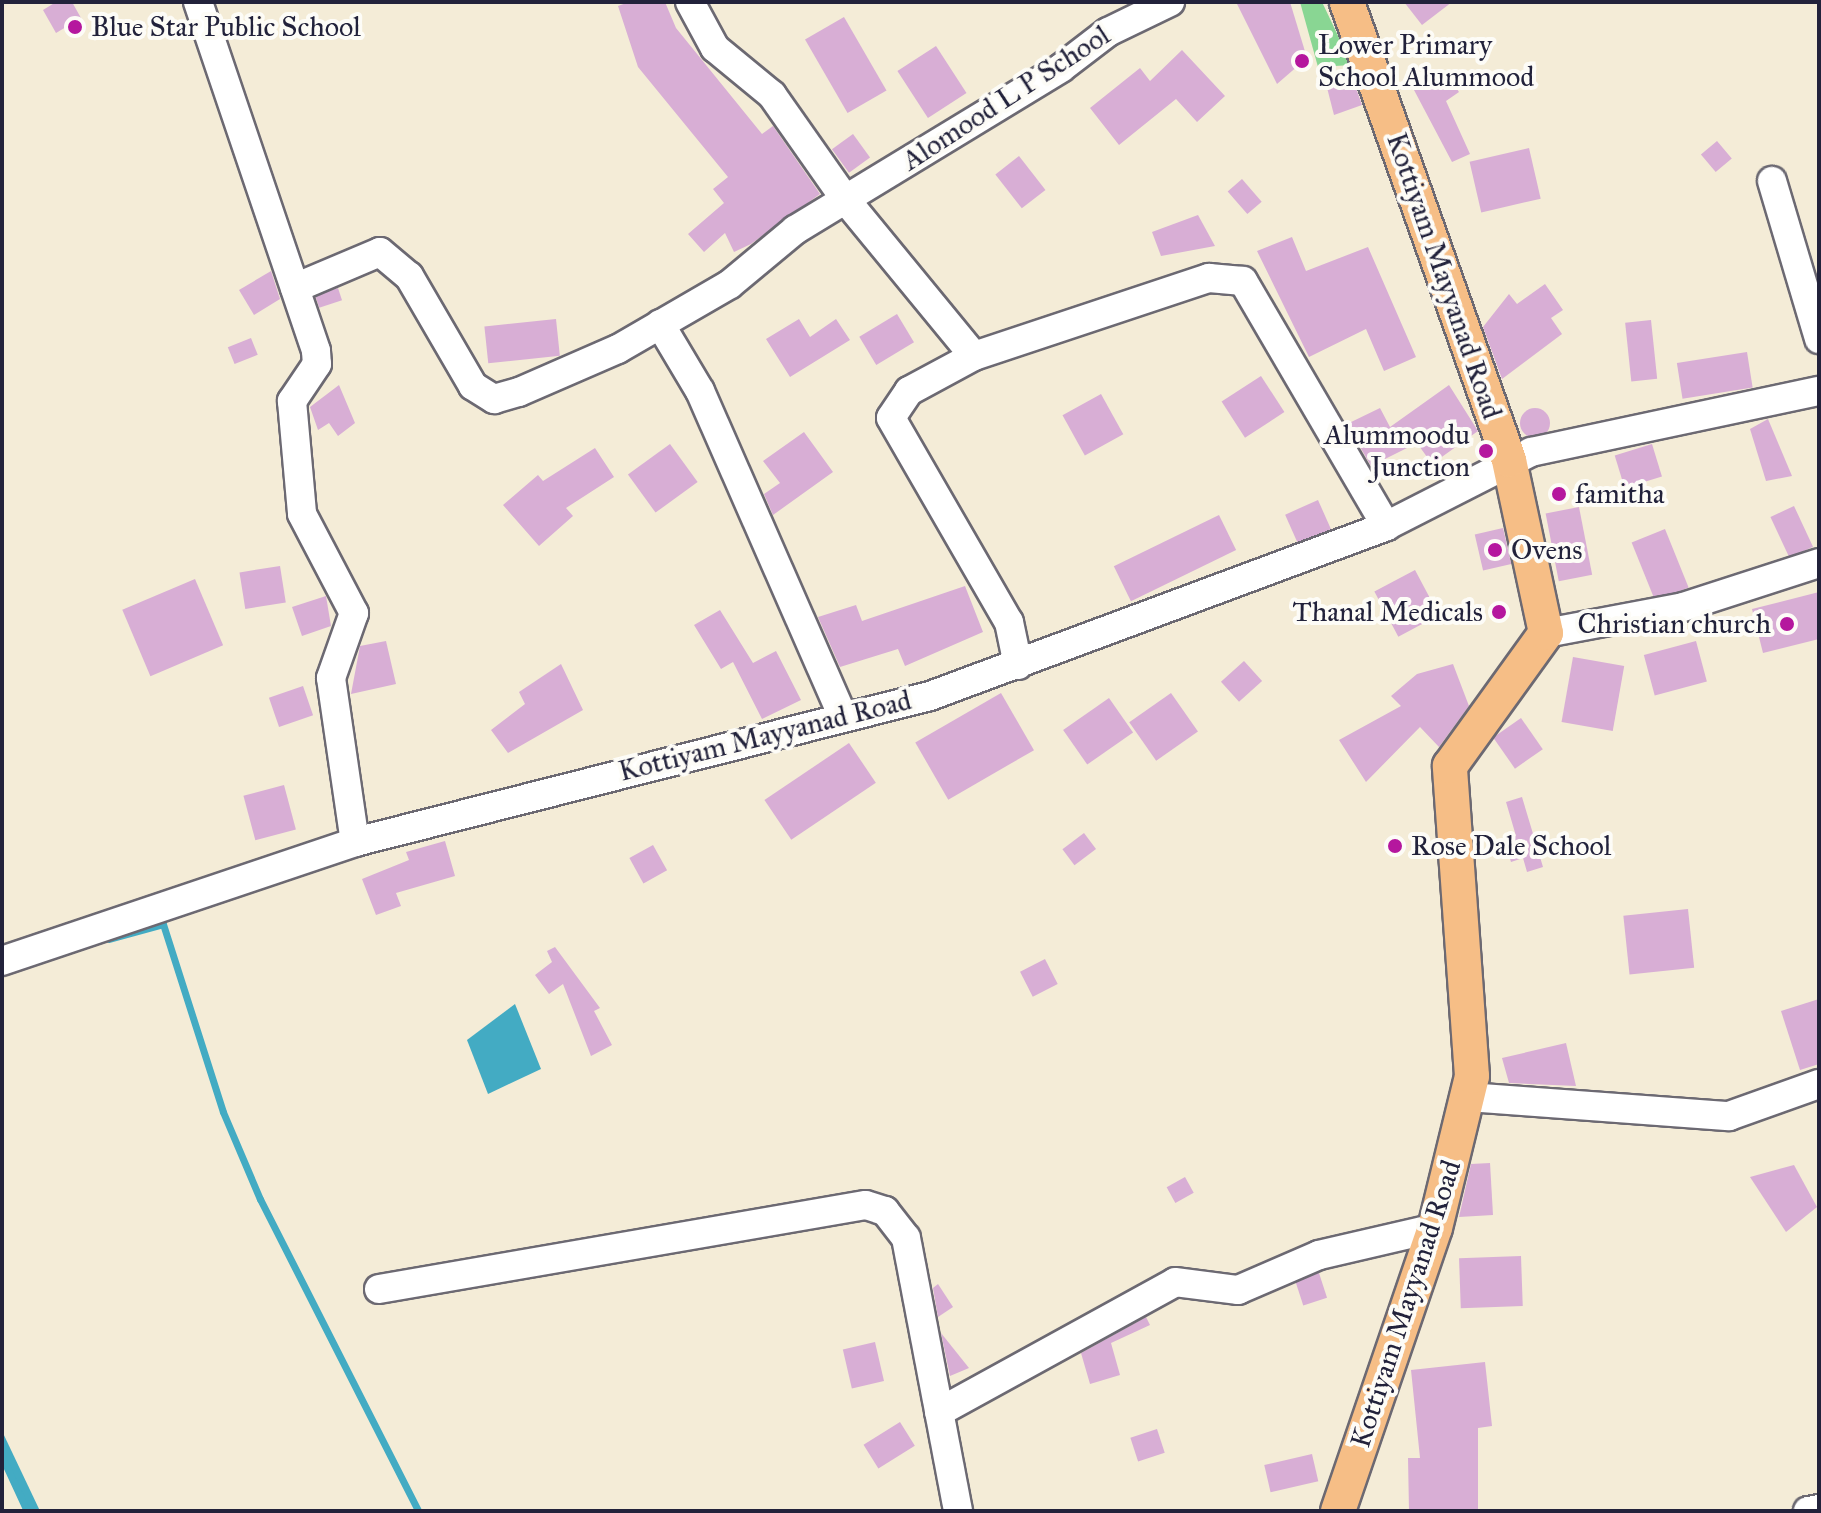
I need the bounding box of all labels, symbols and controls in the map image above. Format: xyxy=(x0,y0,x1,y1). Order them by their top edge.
place label: Blue Star Public School xyxy=(91,10,361,44)
marker: Blue Star Public School xyxy=(66,18,84,36)
street label: Alomood L P School xyxy=(896,18,1116,178)
place label: Lower Primary School Alummood xyxy=(1318,28,1534,94)
marker: Lower Primary School Alummood xyxy=(1293,52,1311,70)
street label: Kottiyam Mayyanad Road xyxy=(1379,129,1509,423)
place label: Alummoodu Junction xyxy=(1324,418,1470,484)
marker: Alummoodu Junction xyxy=(1477,442,1495,460)
place label: famitha xyxy=(1575,477,1665,511)
marker: famitha xyxy=(1550,485,1568,503)
place label: Ovens xyxy=(1511,533,1582,567)
marker: Ovens xyxy=(1486,541,1504,559)
place label: Thanal Medicals xyxy=(1293,595,1483,629)
marker: Thanal Medicals xyxy=(1490,603,1508,621)
place label: Christian church xyxy=(1577,607,1771,641)
marker: Christian church xyxy=(1778,615,1796,633)
street label: Kottiyam Mayyanad Road xyxy=(615,683,915,789)
place label: Rose Dale School xyxy=(1411,829,1611,863)
marker: Rose Dale School xyxy=(1386,837,1404,855)
street label: Kottiyam Mayyanad Road xyxy=(1344,1156,1468,1452)

